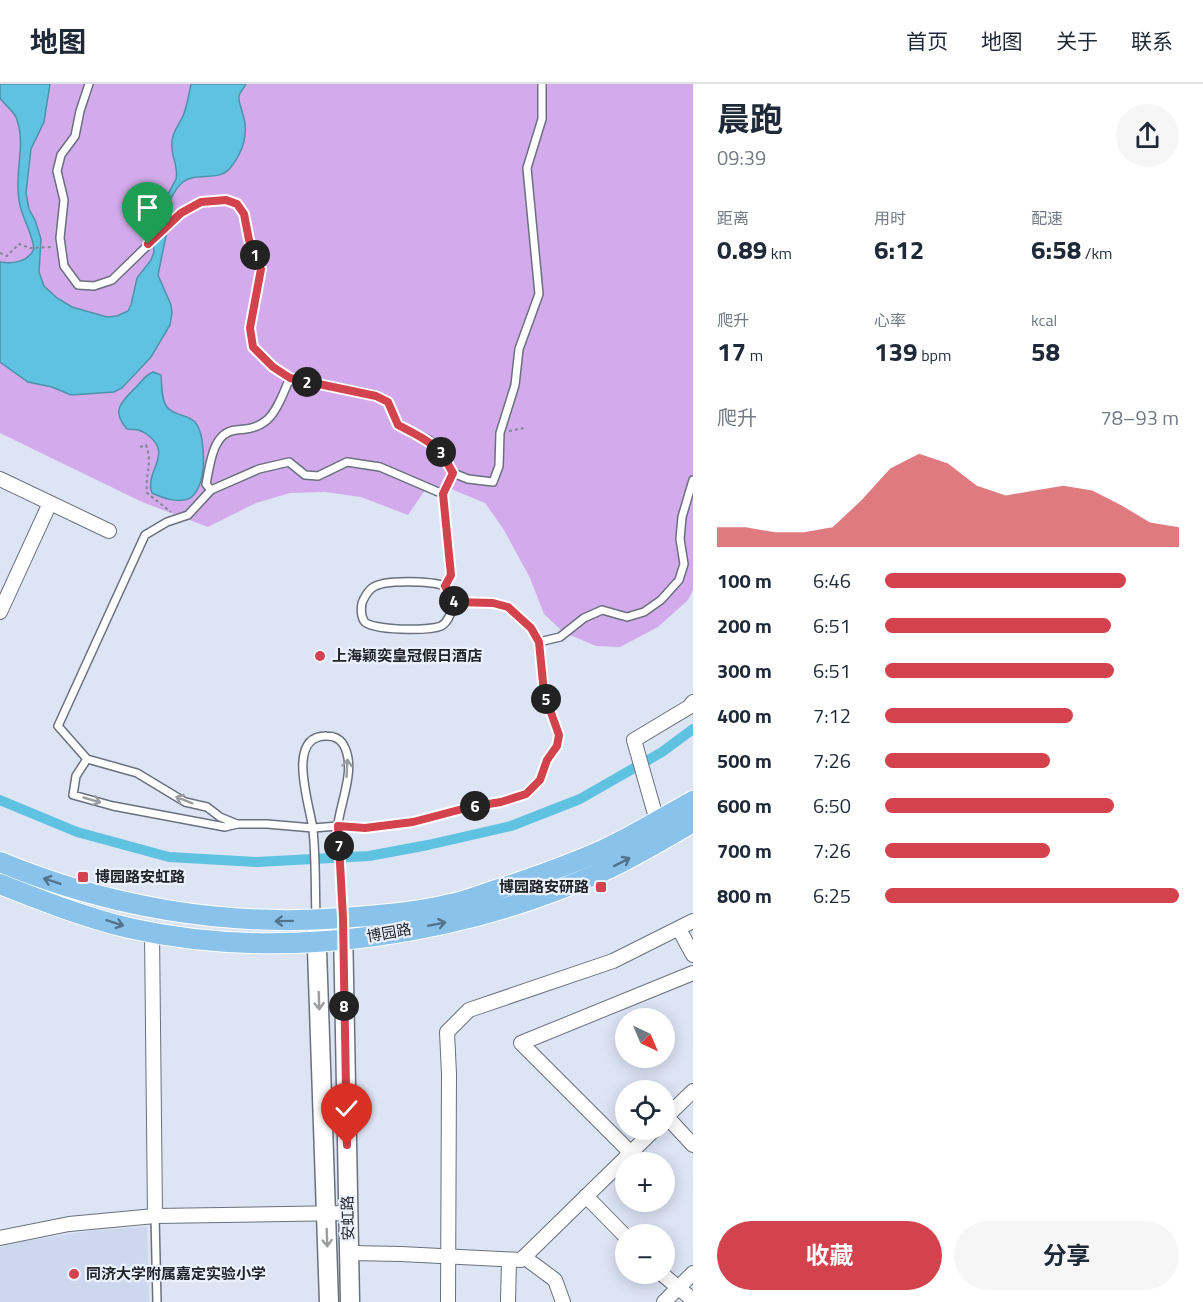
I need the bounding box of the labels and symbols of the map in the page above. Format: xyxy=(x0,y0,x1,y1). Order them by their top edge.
pin xyxy=(122,182,173,244)
pin: 1 xyxy=(240,240,270,270)
pin: 2 xyxy=(292,367,322,397)
pin: 3 xyxy=(426,437,456,467)
pin: 4 xyxy=(439,586,469,616)
place label: 上海颖奕皇冠假日酒店 xyxy=(332,644,482,667)
marker: 上海颖奕皇冠假日酒店 xyxy=(313,649,327,663)
pin: 5 xyxy=(531,684,561,714)
one-way arrow xyxy=(342,759,353,779)
pin: 6 xyxy=(460,791,490,821)
one-way arrow xyxy=(175,794,193,805)
one-way arrow xyxy=(82,795,101,806)
pin: 7 xyxy=(324,831,354,861)
one-way arrow xyxy=(612,856,630,867)
place label: 博园路安虹路 xyxy=(95,865,185,888)
marker: 博园路安虹路 xyxy=(76,870,90,884)
one-way arrow xyxy=(43,875,62,886)
place label: 博园路安研路 xyxy=(499,875,589,898)
marker: 博园路安研路 xyxy=(594,880,608,894)
one-way arrow xyxy=(275,915,295,927)
street label: 博园路 xyxy=(365,917,413,948)
one-way arrow xyxy=(427,918,447,929)
one-way arrow xyxy=(105,919,124,930)
one-way arrow xyxy=(313,991,325,1011)
pin: 8 xyxy=(329,991,359,1021)
north arrow xyxy=(615,1008,675,1068)
pin xyxy=(321,1083,372,1145)
street label: 安虹路 xyxy=(336,1195,359,1241)
one-way arrow xyxy=(321,1228,332,1248)
place label: 同济大学附属嘉定实验小学 xyxy=(86,1262,266,1285)
marker: 同济大学附属嘉定实验小学 xyxy=(67,1267,81,1281)

